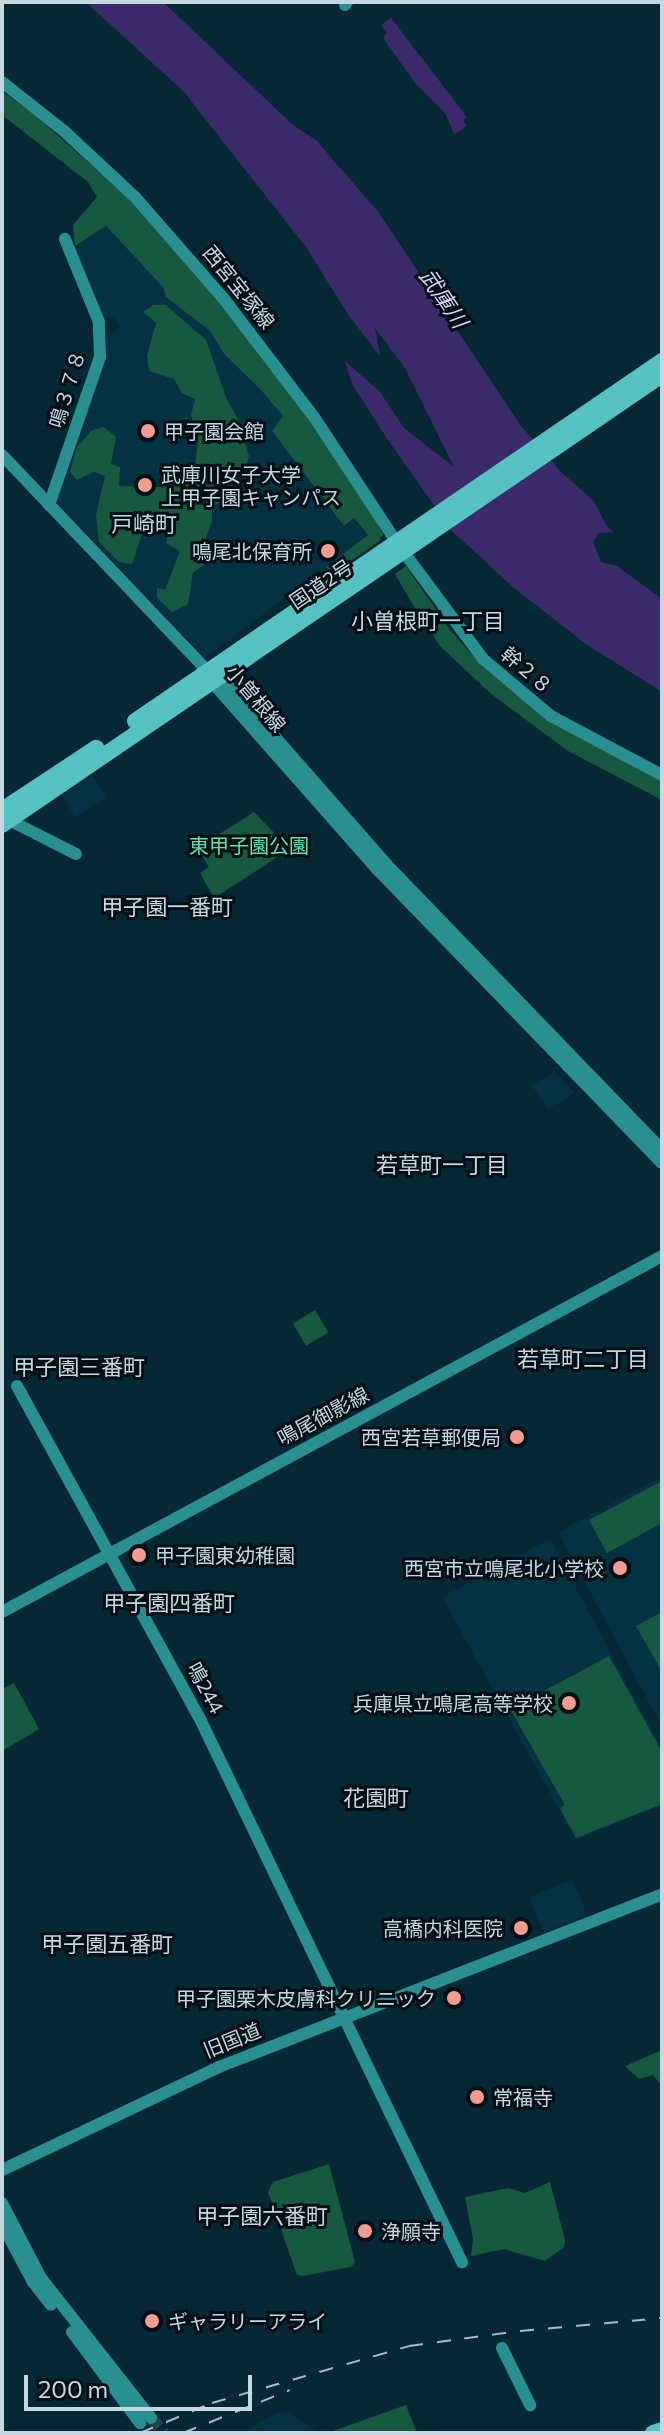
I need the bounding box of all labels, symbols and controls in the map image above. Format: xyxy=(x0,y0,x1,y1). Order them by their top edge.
street label: 西宮宝塚線 xyxy=(198,241,280,333)
water label: 武庫川 xyxy=(415,263,473,333)
street label: 鳴３７８ xyxy=(44,347,90,431)
place label: 甲子園会館 xyxy=(164,419,264,443)
marker: 甲子園会館 xyxy=(139,422,157,440)
place label: 武庫川女子大学 上甲子園キャンパス xyxy=(161,462,341,509)
marker: 武庫川女子大学 上甲子園キャンパス xyxy=(136,476,154,494)
district label: 戸崎町 xyxy=(111,511,177,537)
place label: 鳴尾北保育所 xyxy=(192,539,312,563)
marker: 鳴尾北保育所 xyxy=(319,542,337,560)
street label: 国道2号 xyxy=(285,554,357,614)
district label: 小曽根町一丁目 xyxy=(351,608,505,634)
street label: 幹２８ xyxy=(496,642,558,698)
street label: 小曽根線 xyxy=(221,660,291,736)
park label: 東甲子園公園 xyxy=(189,833,309,857)
district label: 甲子園一番町 xyxy=(101,894,233,920)
district label: 若草町一丁目 xyxy=(376,1152,508,1178)
district label: 若草町二丁目 xyxy=(517,1346,649,1372)
district label: 甲子園三番町 xyxy=(13,1354,145,1380)
street label: 鳴尾御影線 xyxy=(273,1382,373,1450)
place label: 西宮若草郵便局 xyxy=(361,1425,501,1449)
marker: 西宮若草郵便局 xyxy=(508,1428,526,1446)
place label: 甲子園東幼稚園 xyxy=(155,1543,295,1567)
marker: 甲子園東幼稚園 xyxy=(130,1546,148,1564)
place label: 西宮市立鳴尾北小学校 xyxy=(404,1556,604,1580)
marker: 西宮市立鳴尾北小学校 xyxy=(611,1559,629,1577)
district label: 甲子園四番町 xyxy=(103,1590,235,1616)
street label: 鳴244 xyxy=(183,1658,229,1718)
place label: 兵庫県立鳴尾高等学校 xyxy=(353,1691,553,1715)
marker: 兵庫県立鳴尾高等学校 xyxy=(560,1694,578,1712)
district label: 花園町 xyxy=(343,1785,409,1811)
place label: 高橋内科医院 xyxy=(383,1916,503,1940)
marker: 高橋内科医院 xyxy=(510,1917,532,1939)
district label: 甲子園五番町 xyxy=(41,1931,173,1957)
place label: 甲子園栗木皮膚科クリニック xyxy=(176,1986,436,2010)
marker: 甲子園栗木皮膚科クリニック xyxy=(443,1987,465,2009)
street label: 旧国道 xyxy=(200,2018,264,2062)
place label: 常福寺 xyxy=(493,2085,553,2109)
marker: 常福寺 xyxy=(468,2088,486,2106)
district label: 甲子園六番町 xyxy=(196,2203,328,2229)
place label: 浄願寺 xyxy=(381,2219,441,2243)
marker: 浄願寺 xyxy=(356,2222,374,2240)
place label: ギャラリーアライ xyxy=(168,2309,328,2333)
marker: ギャラリーアライ xyxy=(143,2312,161,2330)
scale bar xyxy=(28,2359,256,2409)
text: 200 m xyxy=(38,2374,108,2403)

